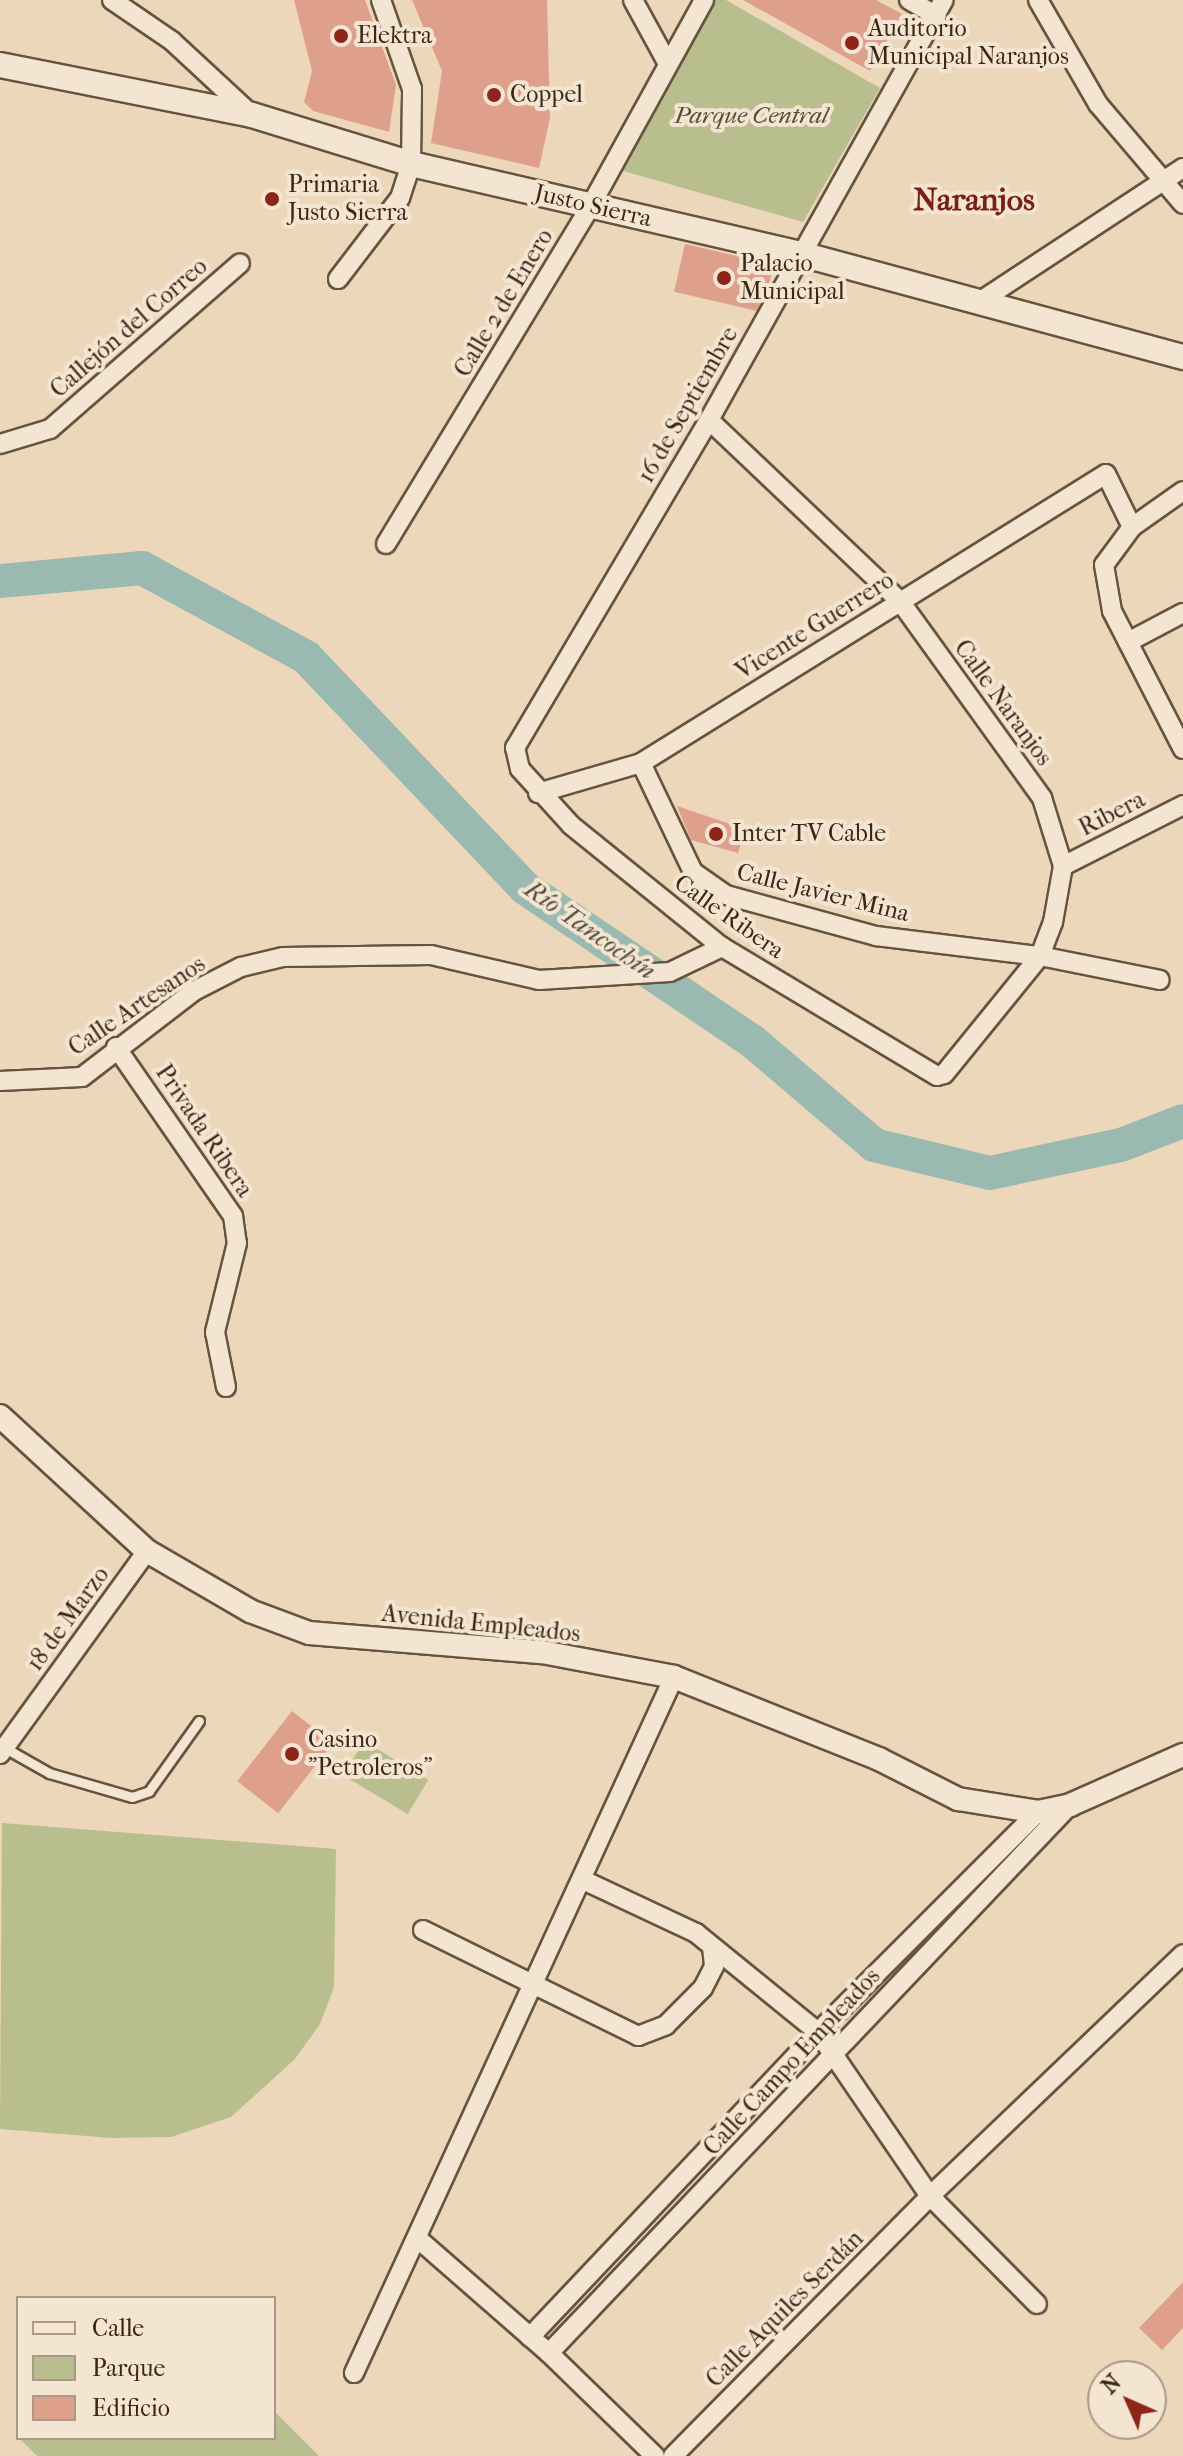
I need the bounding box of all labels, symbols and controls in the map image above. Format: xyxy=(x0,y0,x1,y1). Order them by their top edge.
place label: Auditorio Municipal Naranjos xyxy=(868,15,1069,71)
place label: Elektra xyxy=(357,22,432,50)
marker: Elektra xyxy=(332,27,350,45)
marker: Auditorio Municipal Naranjos xyxy=(843,34,861,52)
place label: Coppel xyxy=(510,81,583,109)
marker: Coppel xyxy=(485,86,503,104)
park label: Parque Central xyxy=(674,102,828,130)
place label: Primaria Justo Sierra xyxy=(288,171,408,227)
street label: Justo Sierra xyxy=(532,179,654,233)
district label: Naranjos xyxy=(913,181,1035,219)
marker: Primaria Justo Sierra xyxy=(263,190,281,208)
street label: Calle 2 de Enero xyxy=(449,224,559,382)
place label: Palacio Municipal xyxy=(740,250,845,306)
street label: Callejón del Correo xyxy=(45,252,213,404)
marker: Palacio Municipal xyxy=(715,269,733,287)
street label: 16 de Septiembre xyxy=(632,322,744,488)
street label: Vicente Guerrero xyxy=(731,566,899,686)
street label: Calle Naranjos xyxy=(948,635,1058,771)
street label: Ribera xyxy=(1074,785,1150,843)
place label: Inter TV Cable xyxy=(732,820,886,848)
marker: Inter TV Cable xyxy=(707,825,725,843)
street label: Calle Javier Mina xyxy=(734,858,912,928)
street label: Calle Ribera xyxy=(669,869,789,965)
water label: Río Tancochín xyxy=(518,873,662,987)
street label: Calle Artesanos xyxy=(63,950,211,1062)
street label: Privada Ribera xyxy=(149,1059,259,1203)
street label: 18 de Marzo xyxy=(21,1561,115,1677)
street label: Avenida Empleados xyxy=(380,1599,582,1649)
place label: Casino "Petroleros" xyxy=(308,1726,432,1782)
marker: Casino "Petroleros" xyxy=(283,1745,301,1763)
street label: Calle Campo Empleados xyxy=(698,1962,886,2162)
street label: Calle Aquiles Serdán xyxy=(700,2224,870,2394)
legend xyxy=(16,2296,276,2440)
text: Calle xyxy=(92,2314,144,2342)
text: Parque xyxy=(92,2354,165,2382)
north arrow xyxy=(1087,2360,1167,2440)
text: N xyxy=(1096,2369,1127,2400)
text: Edificio xyxy=(92,2394,170,2422)

